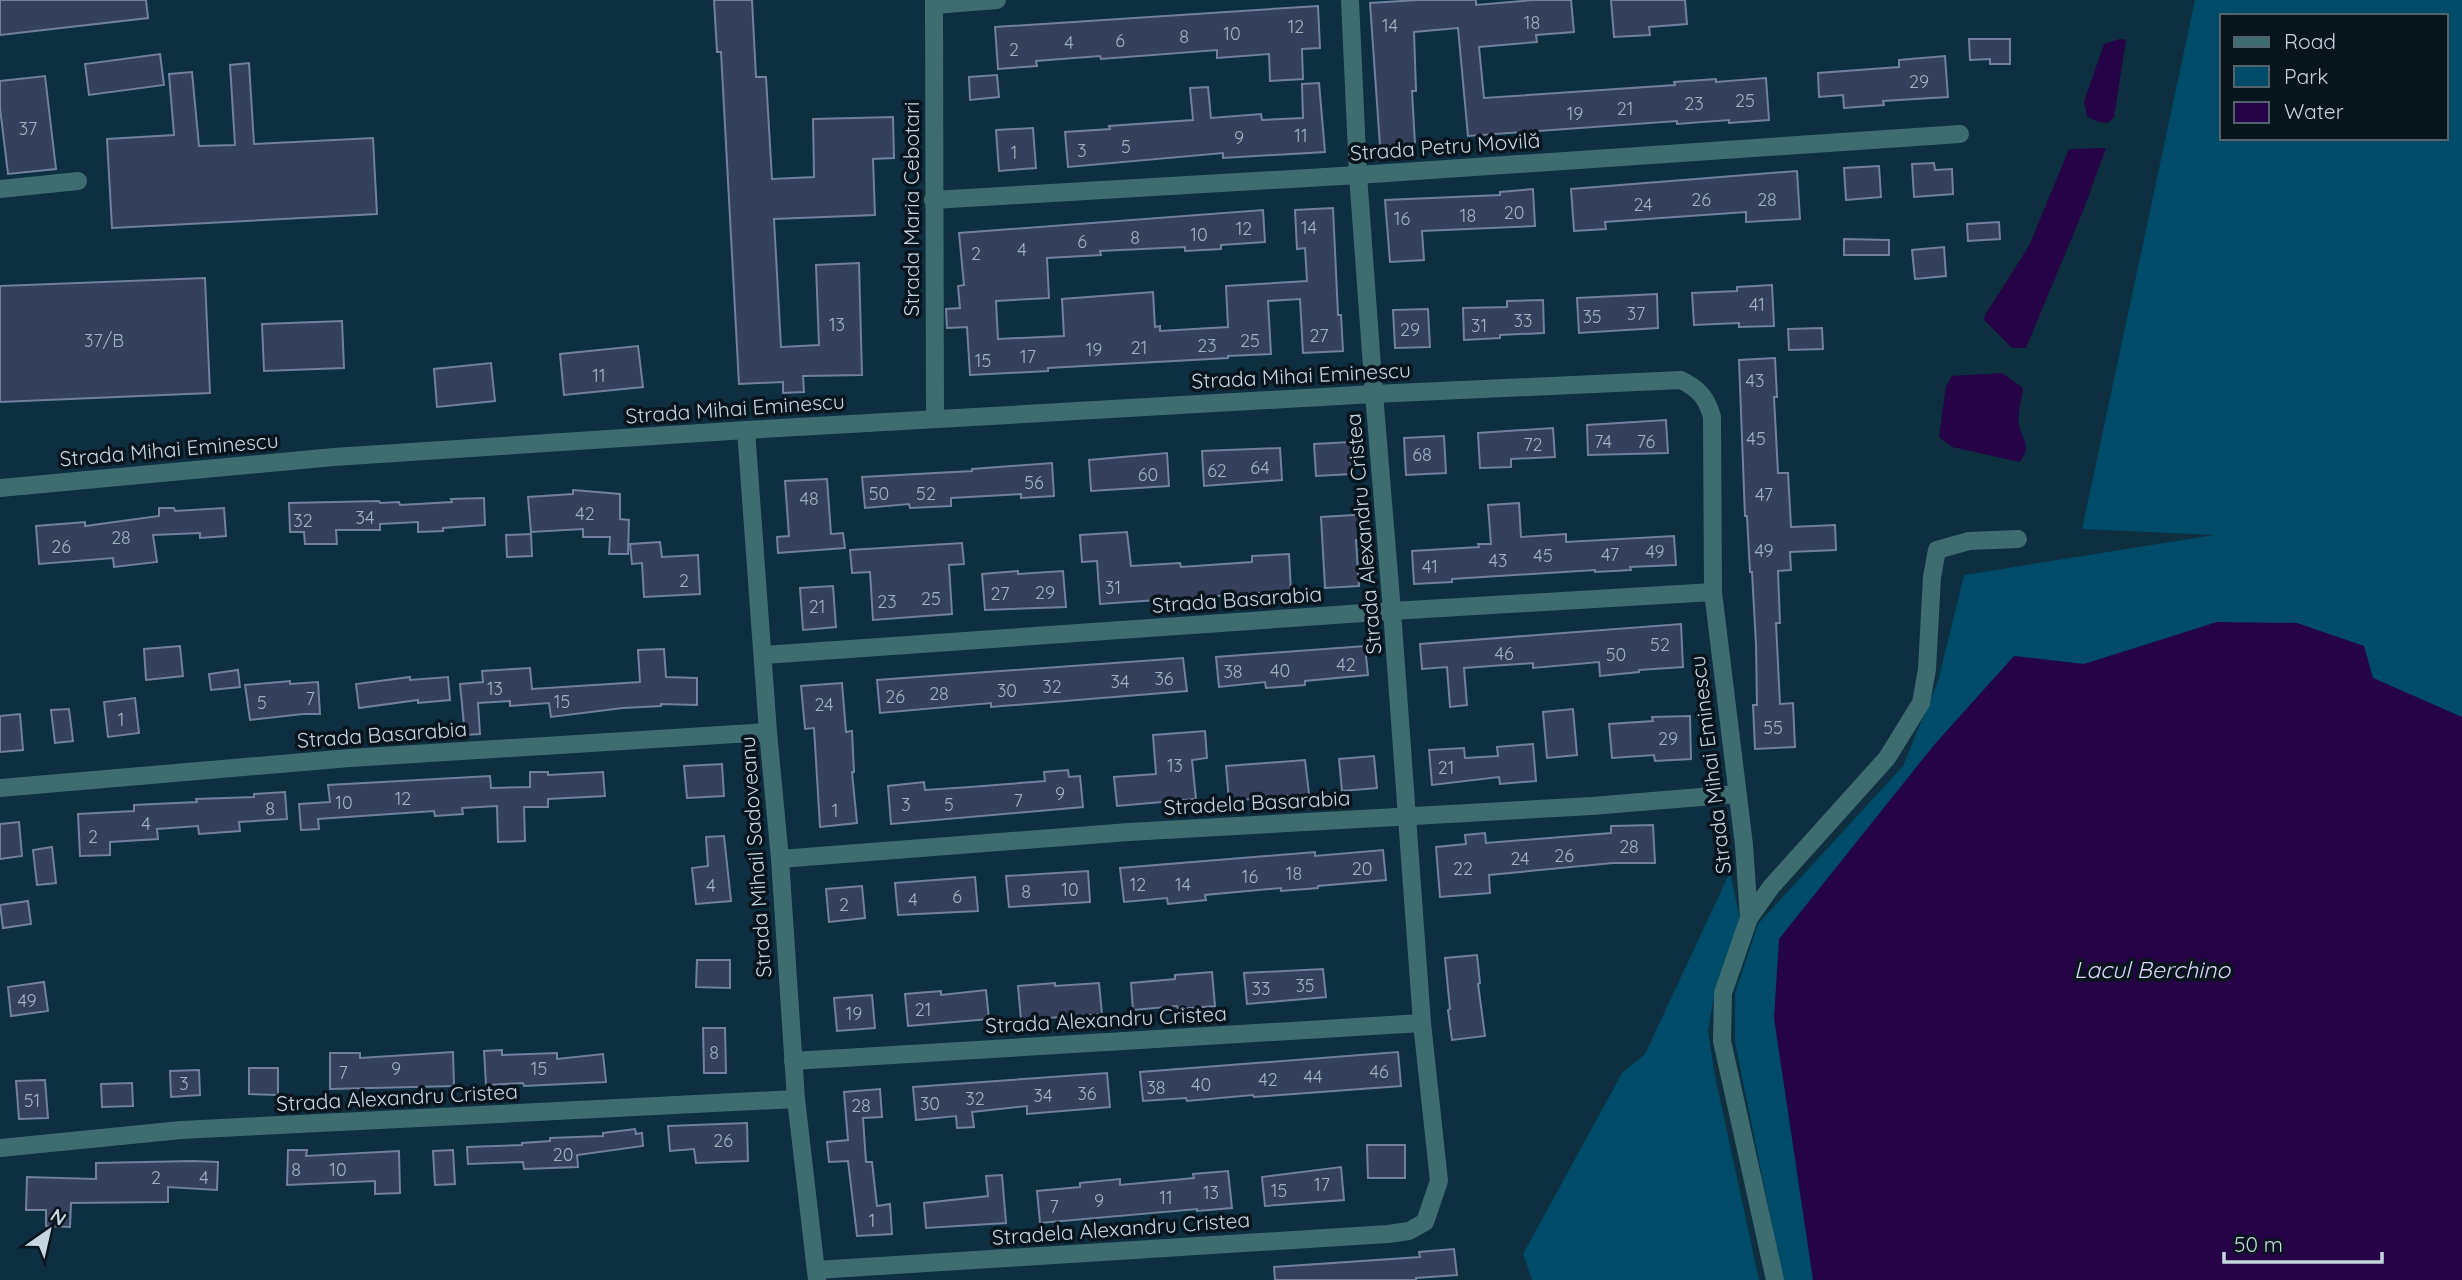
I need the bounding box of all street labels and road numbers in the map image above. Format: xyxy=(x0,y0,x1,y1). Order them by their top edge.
street label: Strada Maria Cebotari xyxy=(898,101,924,317)
street label: Strada Petru Movilă xyxy=(1349,126,1541,166)
street label: Strada Mihai Eminescu xyxy=(1191,356,1411,394)
street label: Strada Mihai Eminescu xyxy=(625,387,845,429)
street label: Strada Alexandru Cristea xyxy=(1340,412,1386,656)
street label: Strada Mihai Eminescu xyxy=(58,426,280,472)
street label: Strada Basarabia xyxy=(1151,580,1323,618)
street label: Strada Mihai Eminescu xyxy=(1684,654,1736,876)
street label: Strada Basarabia xyxy=(296,715,468,753)
street label: Strada Mihail Sadoveanu xyxy=(734,735,776,979)
street label: Stradela Basarabia xyxy=(1163,784,1351,820)
street label: Strada Alexandru Cristea xyxy=(985,1000,1227,1038)
street label: Strada Alexandru Cristea xyxy=(276,1078,518,1116)
street label: Stradela Alexandru Cristea xyxy=(991,1206,1251,1250)

